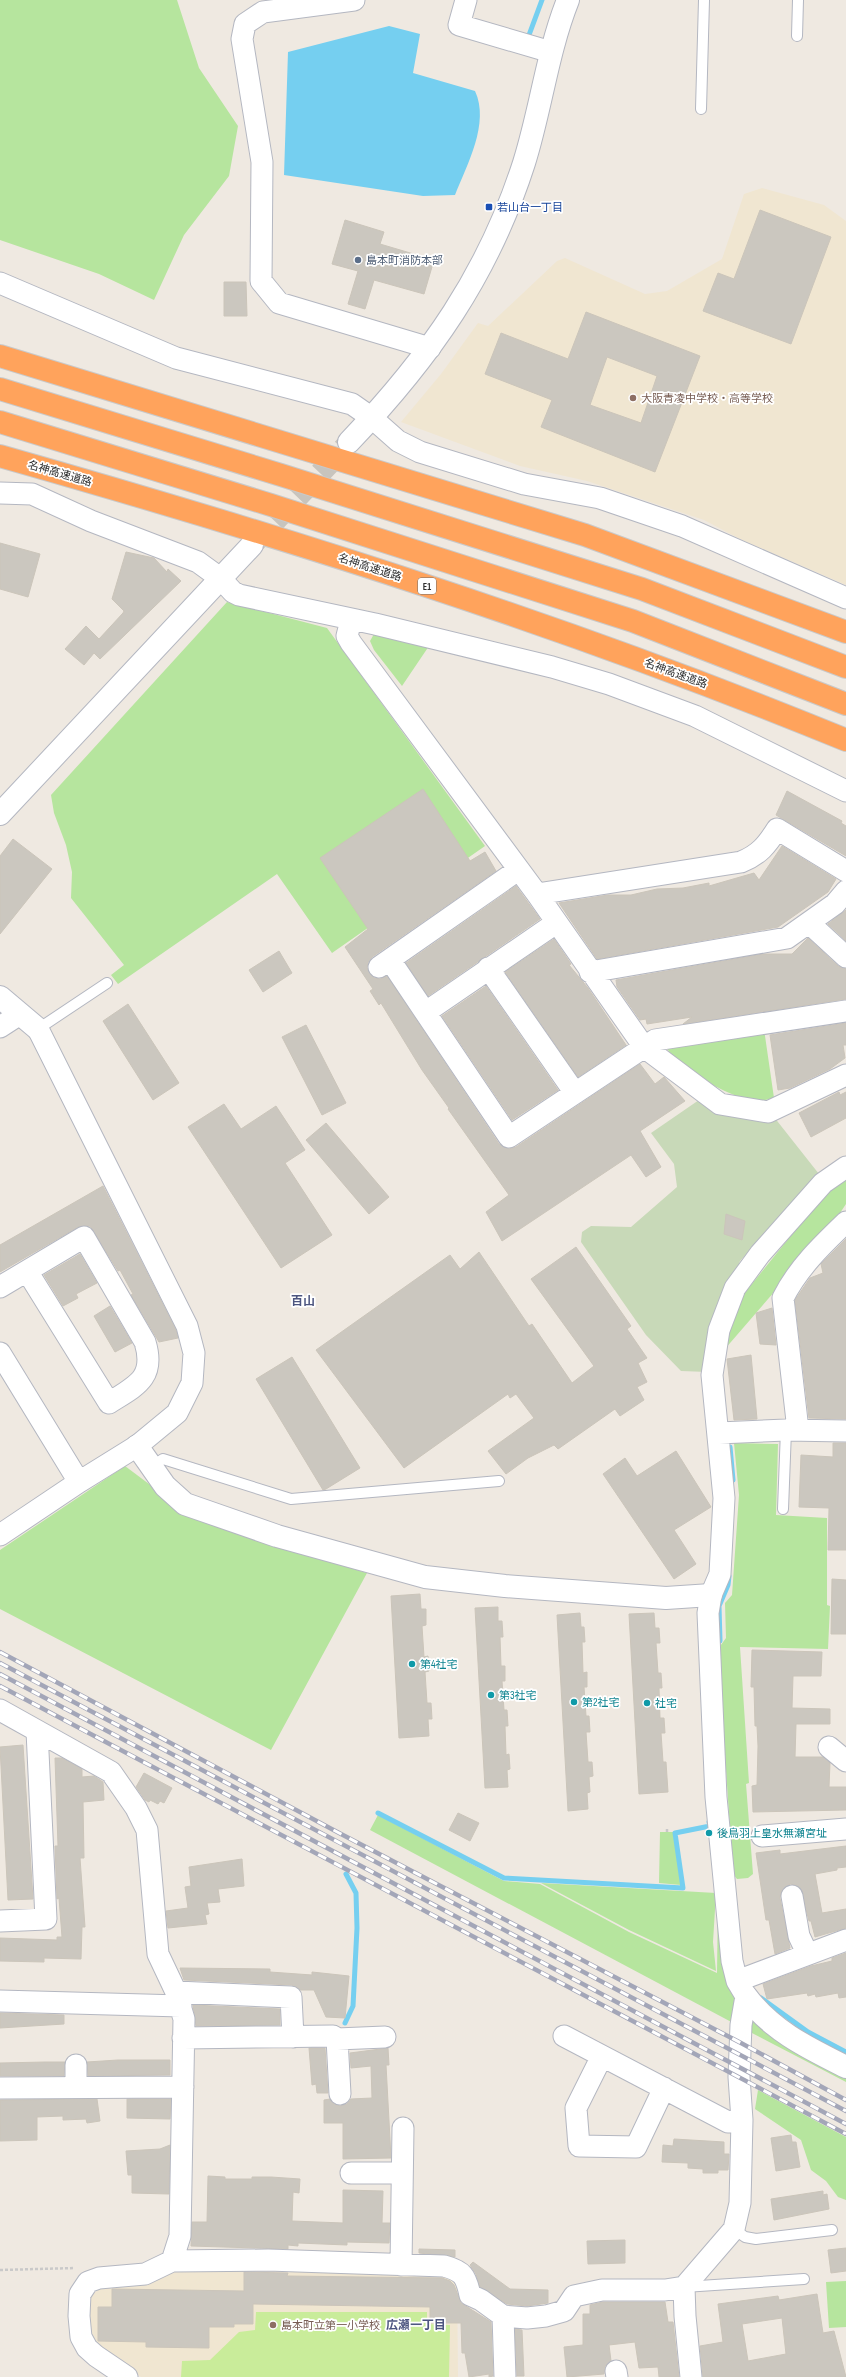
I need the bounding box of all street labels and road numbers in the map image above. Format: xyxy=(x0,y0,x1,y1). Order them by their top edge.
street label: 名神高速道路 xyxy=(26,458,93,489)
street label: 名神高速道路 xyxy=(336,551,403,584)
road number: E1 xyxy=(418,578,436,594)
street label: 名神高速道路 xyxy=(643,656,709,691)

